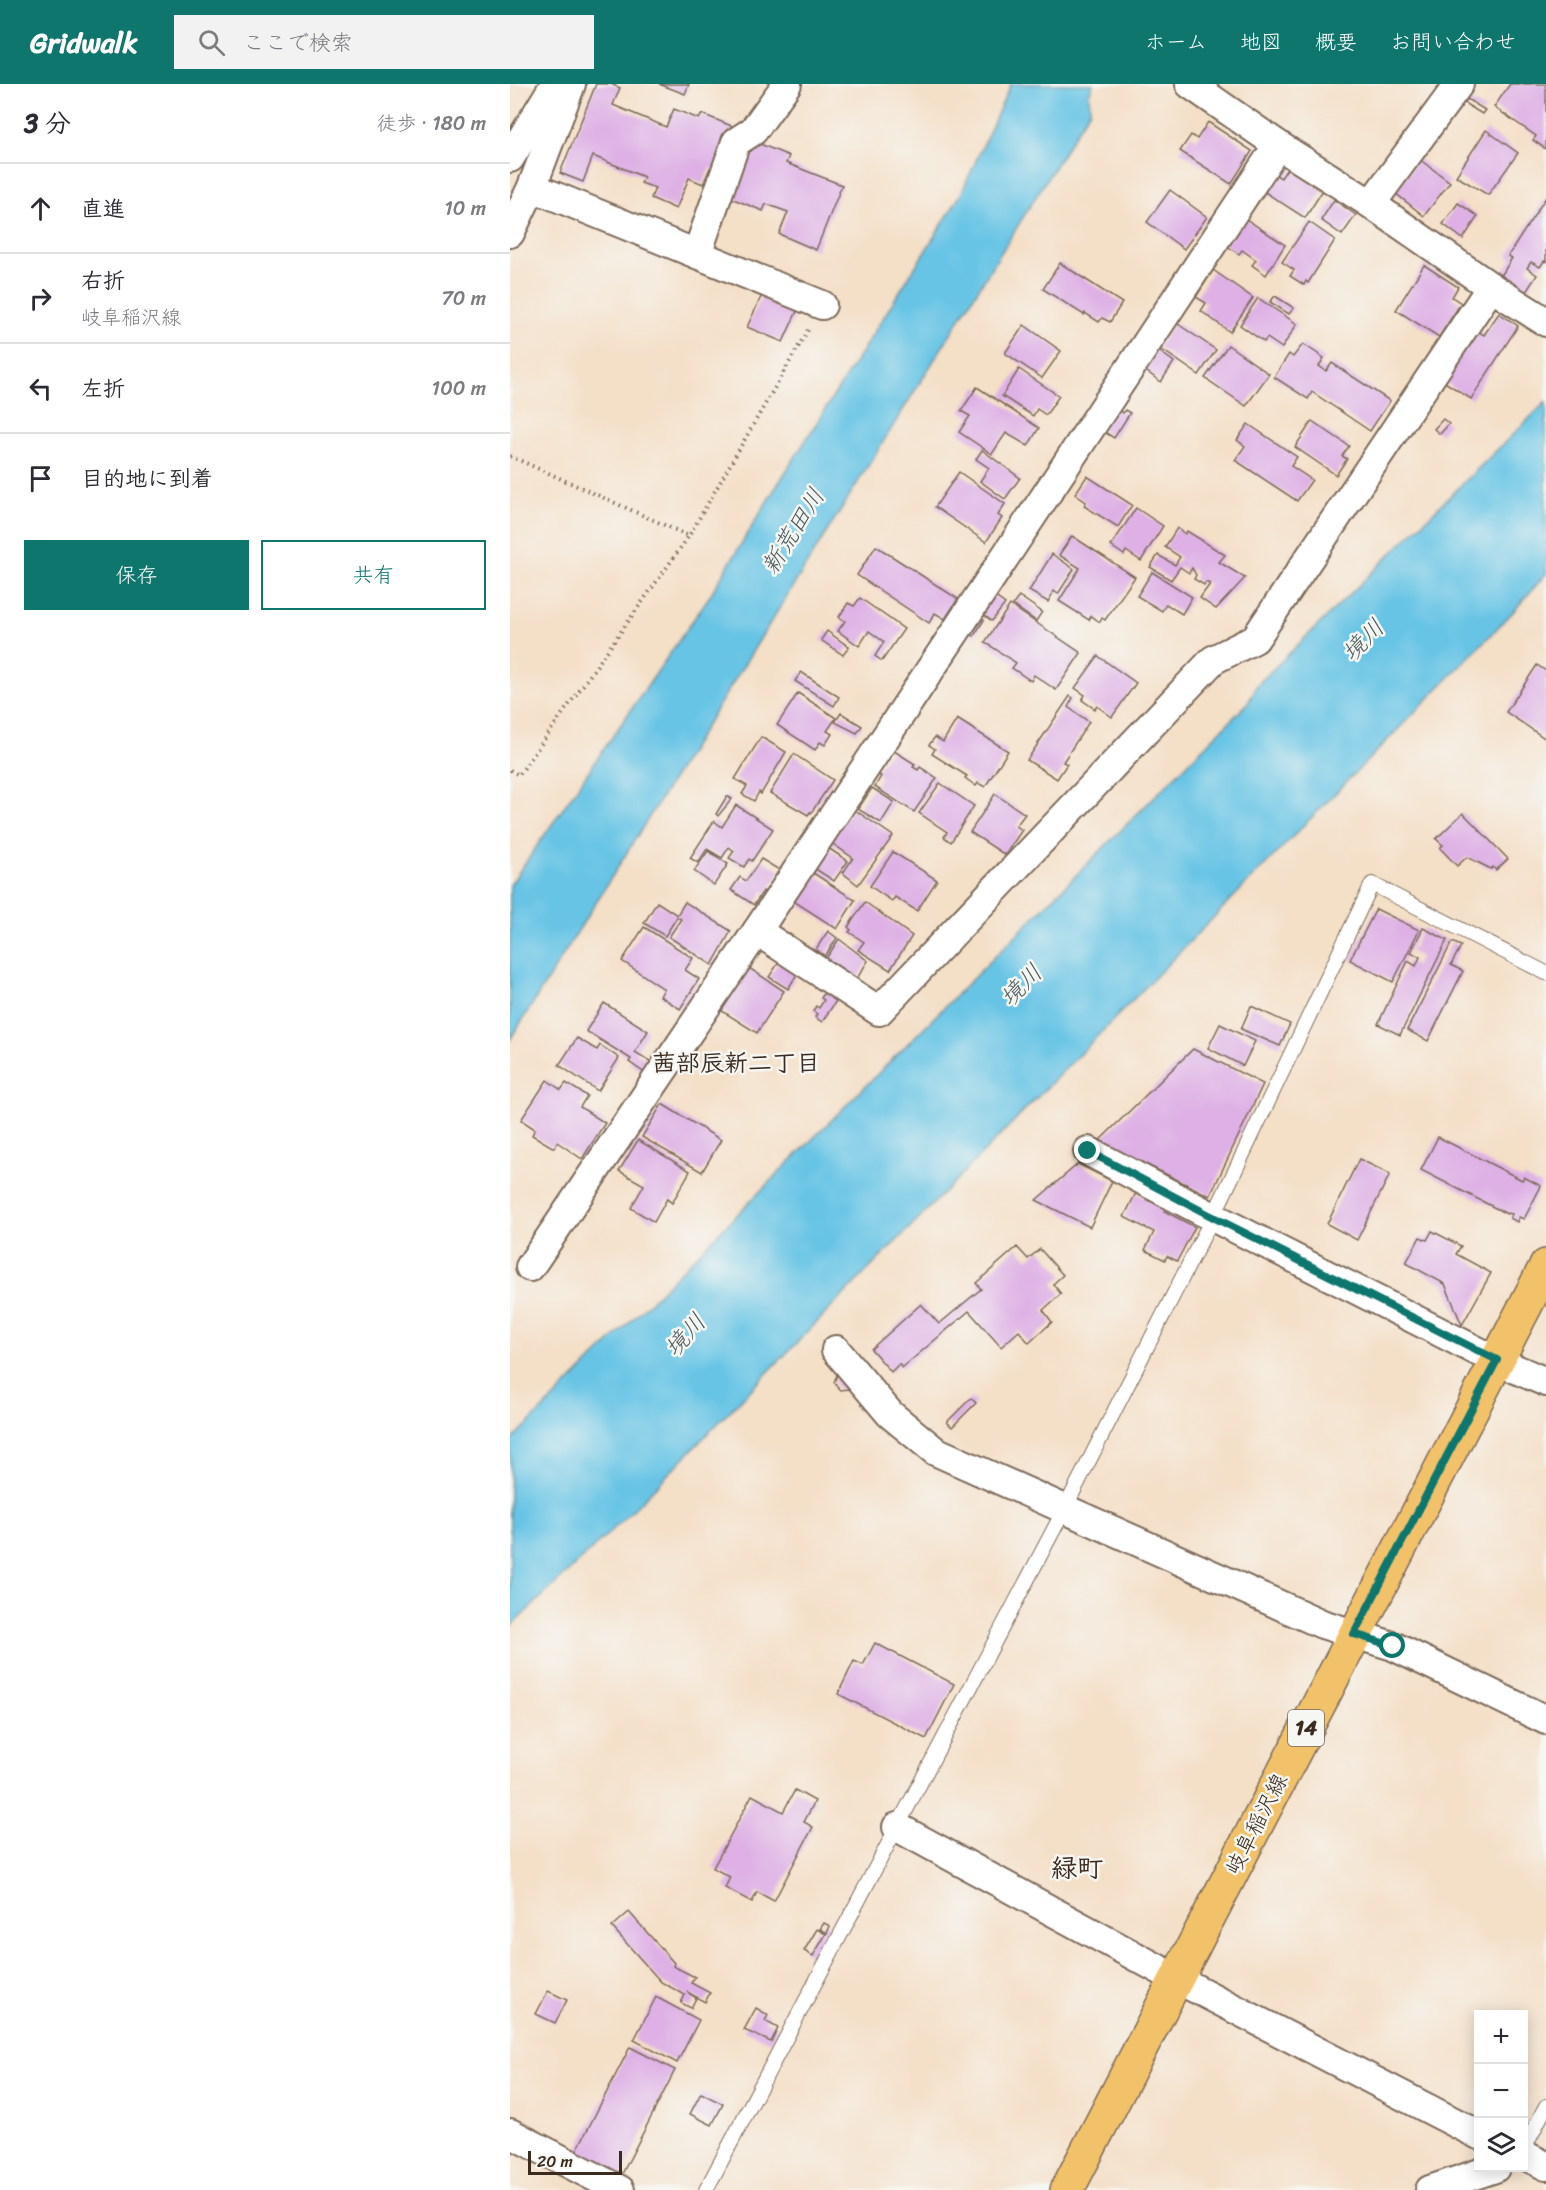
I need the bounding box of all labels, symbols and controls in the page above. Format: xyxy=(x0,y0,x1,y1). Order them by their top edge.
search box xyxy=(174,15,594,69)
text: Gridwalk xyxy=(30,18,138,67)
text: ここで検索 xyxy=(243,23,353,62)
text: ホーム xyxy=(1145,23,1207,61)
text: 地図 xyxy=(1240,23,1282,61)
text: 概要 xyxy=(1315,23,1357,61)
text: お問い合わせ xyxy=(1390,23,1516,61)
icon: search xyxy=(195,26,228,59)
text: 3 分 xyxy=(24,100,71,146)
text: 徒歩 · 180 m xyxy=(376,106,486,141)
text: 直進 xyxy=(81,189,125,228)
text: 10 m xyxy=(444,191,486,226)
icon: ahead xyxy=(24,192,57,225)
text: 右折 xyxy=(81,261,125,300)
text: 70 m xyxy=(441,281,486,316)
icon: right xyxy=(24,282,57,315)
text: 岐阜稲沢線 xyxy=(81,300,181,335)
text: 左折 xyxy=(81,369,125,408)
text: 100 m xyxy=(432,371,486,406)
icon: left xyxy=(24,372,57,405)
text: 目的地に到着 xyxy=(81,459,213,498)
icon: arrive xyxy=(24,462,57,495)
water label: 新荒田川 xyxy=(750,479,836,583)
button: 保存 xyxy=(24,540,249,610)
button: 共有 xyxy=(261,540,486,610)
water label: 境川 xyxy=(1331,608,1395,672)
water label: 境川 xyxy=(989,953,1053,1017)
district label: 茜部辰新二丁目 xyxy=(652,1042,820,1084)
route end xyxy=(1074,1137,1100,1163)
water label: 境川 xyxy=(653,1303,717,1367)
route start xyxy=(1379,1632,1405,1658)
road number: 14 xyxy=(1288,1710,1324,1746)
street label: 岐阜稲沢線 xyxy=(1214,1766,1298,1882)
district label: 緑町 xyxy=(1051,1845,1103,1891)
map controls xyxy=(1474,2010,1528,2172)
button: + xyxy=(1474,2010,1528,2064)
button: − xyxy=(1474,2064,1528,2118)
button: layers xyxy=(1474,2118,1528,2172)
text: 20 m xyxy=(537,2147,573,2176)
scale bar xyxy=(528,2148,622,2176)

